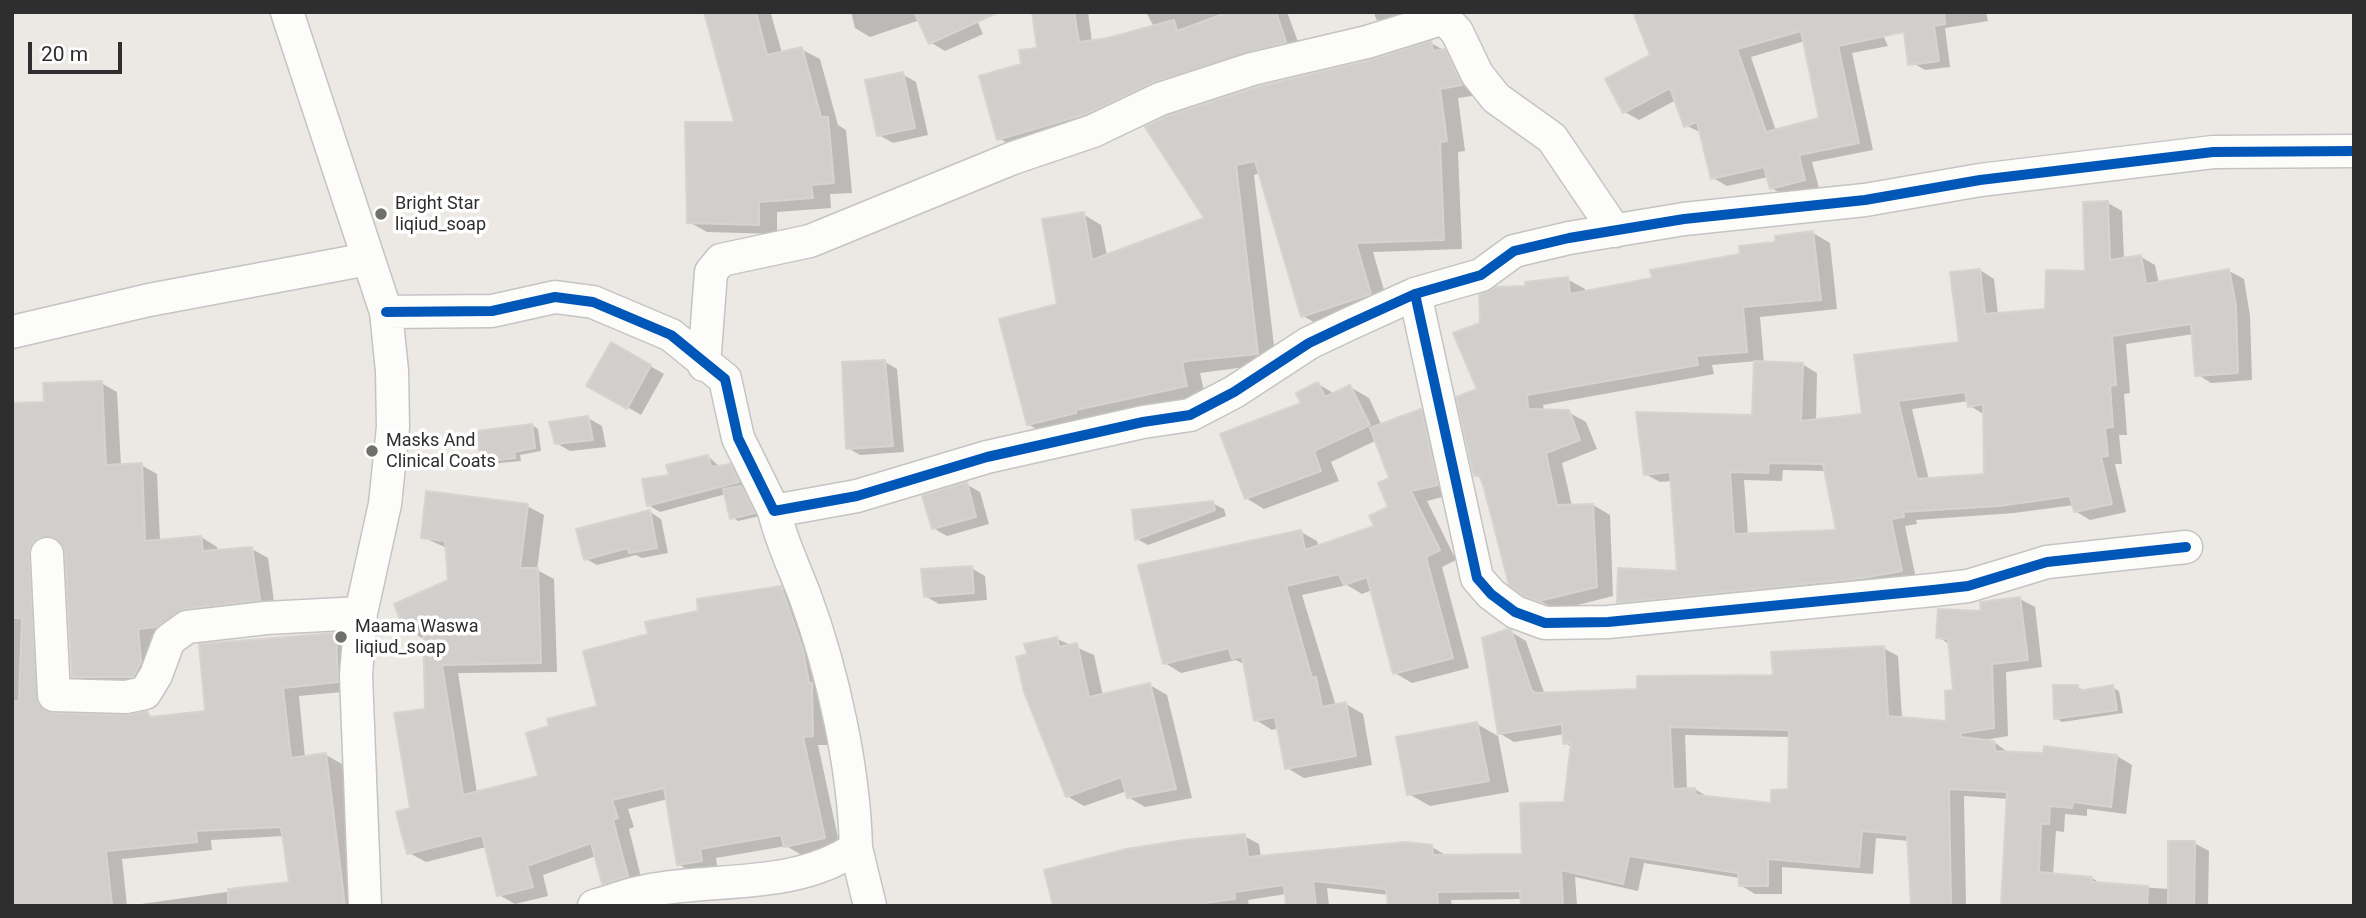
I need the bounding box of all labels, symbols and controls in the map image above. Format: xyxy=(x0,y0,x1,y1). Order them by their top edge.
scale bar xyxy=(32,28,126,72)
text: 20 m xyxy=(41,42,88,66)
place label: Bright Star liqiud_soap xyxy=(395,193,486,235)
marker: Bright Star liqiud_soap xyxy=(373,206,389,222)
place label: Masks And Clinical Coats xyxy=(386,430,496,472)
marker: Masks And Clinical Coats xyxy=(364,443,380,459)
place label: Maama Waswa liqiud_soap xyxy=(355,616,478,658)
marker: Maama Waswa liqiud_soap xyxy=(333,629,349,645)

